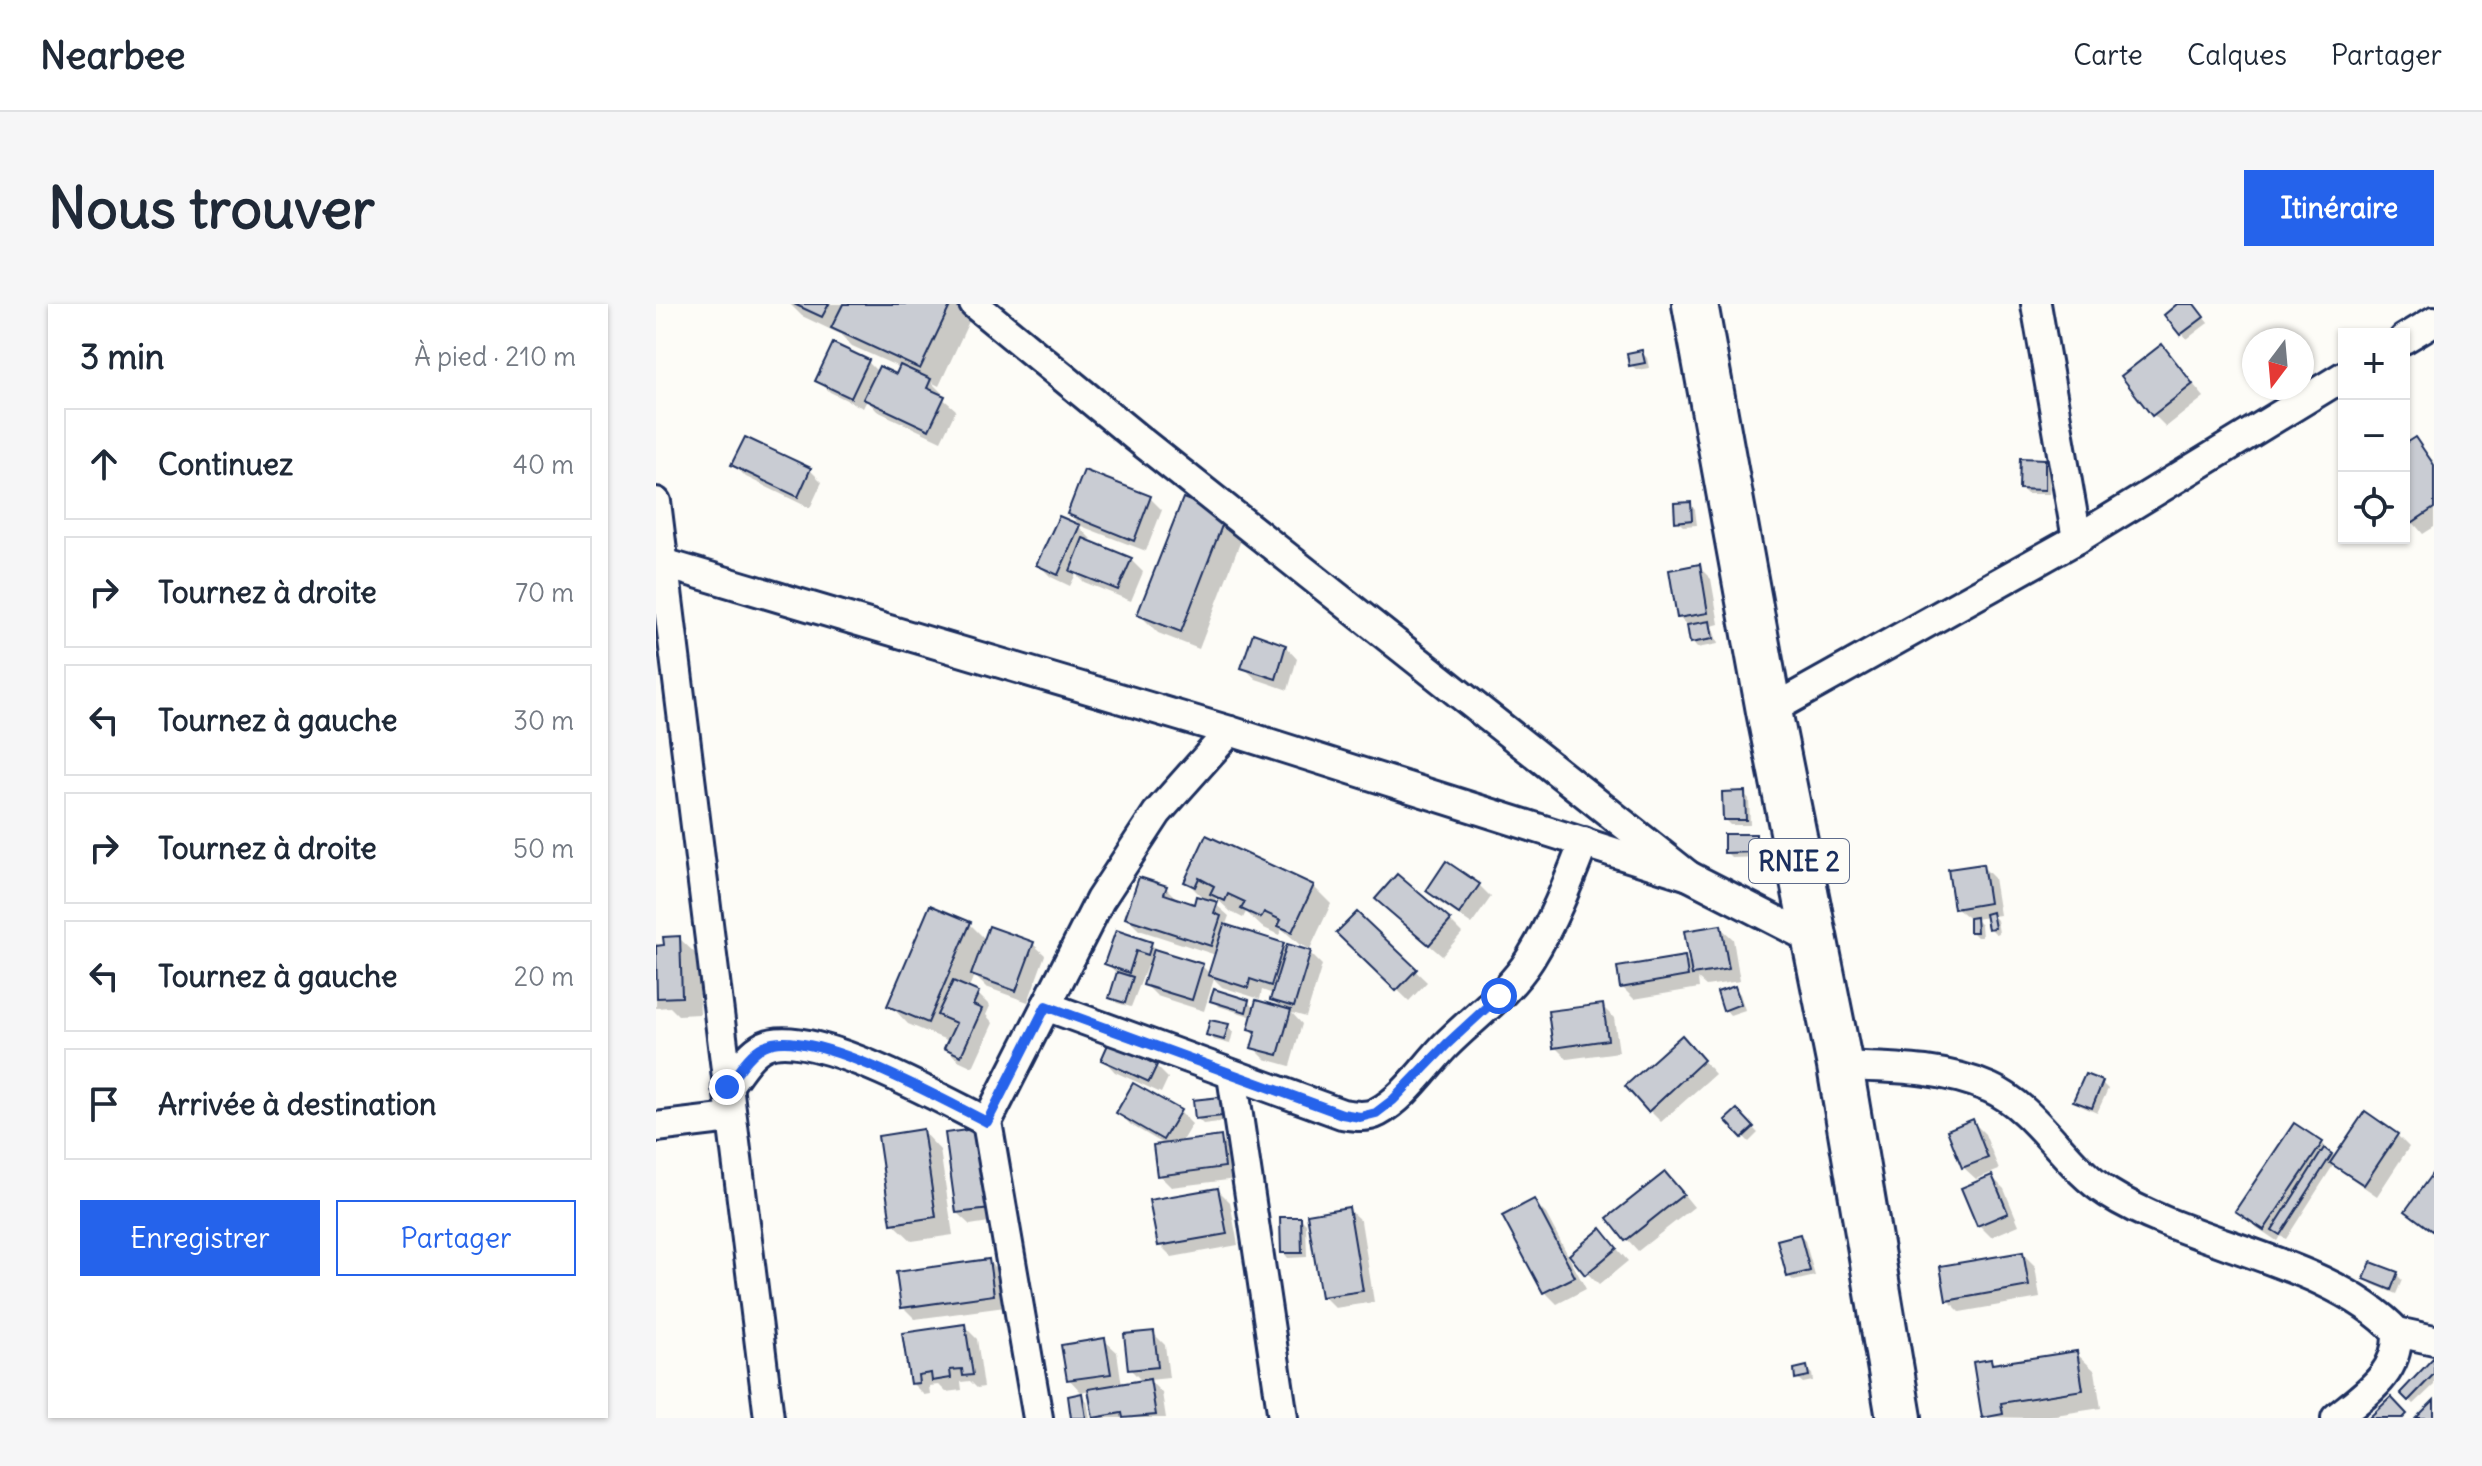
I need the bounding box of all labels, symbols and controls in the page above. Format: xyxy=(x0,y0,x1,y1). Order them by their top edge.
text: Nearbee xyxy=(40,32,186,79)
text: Carte xyxy=(2073,37,2143,73)
text: Calques xyxy=(2187,37,2287,73)
text: Partager xyxy=(2331,37,2442,73)
button: Itinéraire xyxy=(2244,170,2434,246)
text: Nous trouver xyxy=(48,173,375,243)
north arrow xyxy=(2242,328,2314,400)
map controls xyxy=(2338,328,2410,544)
button: + xyxy=(2338,328,2410,400)
text: 3 min xyxy=(80,335,165,378)
text: À pied · 210 m xyxy=(414,340,576,373)
button: − xyxy=(2338,400,2410,472)
icon: ahead xyxy=(82,442,126,486)
text: Continuez xyxy=(158,445,293,483)
text: 40 m xyxy=(513,448,574,481)
button: locate xyxy=(2338,472,2410,544)
icon: right xyxy=(82,570,126,614)
text: Tournez à droite xyxy=(158,573,377,611)
text: 70 m xyxy=(515,576,574,609)
icon: left xyxy=(82,698,126,742)
text: Tournez à gauche xyxy=(158,701,398,739)
text: 30 m xyxy=(513,704,574,737)
icon: right xyxy=(82,826,126,870)
text: Tournez à droite xyxy=(158,829,377,867)
text: 50 m xyxy=(513,832,574,865)
road number: RNIE 2 xyxy=(1749,839,1849,883)
icon: left xyxy=(82,954,126,998)
text: Tournez à gauche xyxy=(158,957,398,995)
text: 20 m xyxy=(514,960,574,993)
route start xyxy=(1481,978,1517,1014)
route end xyxy=(709,1069,745,1105)
icon: arrive xyxy=(82,1082,126,1126)
text: Arrivée à destination xyxy=(158,1085,436,1123)
button: Enregistrer xyxy=(80,1200,320,1276)
button: Partager xyxy=(336,1200,576,1276)

